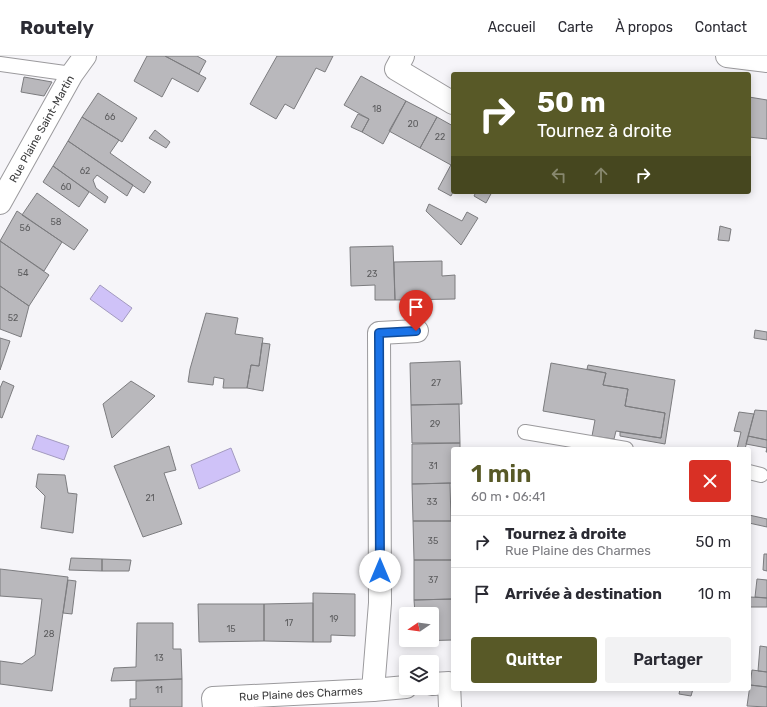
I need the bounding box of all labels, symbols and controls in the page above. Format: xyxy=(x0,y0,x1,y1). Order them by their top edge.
text: Routely xyxy=(20,16,94,39)
text: Accueil xyxy=(488,19,536,36)
text: Carte xyxy=(558,19,593,36)
text: À propos xyxy=(615,19,673,36)
text: Contact xyxy=(695,19,747,36)
street label: Rue Plaine Saint-Martin xyxy=(6,73,77,185)
text: 50 m xyxy=(537,86,606,119)
icon: right xyxy=(471,88,523,140)
house number: 18 xyxy=(372,104,382,114)
house number: 66 xyxy=(105,112,116,122)
house number: 20 xyxy=(408,119,419,129)
text: Tournez à droite xyxy=(537,120,672,142)
house number: 22 xyxy=(435,132,445,142)
icon: left xyxy=(548,164,570,186)
icon: ahead xyxy=(590,164,612,186)
icon: right xyxy=(632,164,654,186)
house number: 62 xyxy=(80,166,90,176)
house number: 60 xyxy=(60,182,72,192)
house number: 58 xyxy=(50,217,62,227)
house number: 56 xyxy=(20,223,31,233)
house number: 54 xyxy=(18,268,29,278)
house number: 23 xyxy=(367,269,377,279)
pin xyxy=(399,290,433,331)
icon: arrive xyxy=(405,296,427,318)
house number: 52 xyxy=(8,313,18,323)
house number: 27 xyxy=(431,378,441,388)
house number: 29 xyxy=(430,419,440,429)
text: 1 min xyxy=(471,460,531,488)
button: close xyxy=(689,460,731,502)
house number: 31 xyxy=(428,461,438,471)
text: 60 m · 06:41 xyxy=(471,489,545,504)
house number: 21 xyxy=(145,493,155,503)
house number: 33 xyxy=(427,497,437,507)
text: Tournez à droite xyxy=(505,525,626,543)
icon: right xyxy=(471,531,493,553)
text: 50 m xyxy=(696,533,731,551)
house number: 35 xyxy=(428,536,438,546)
text: Rue Plaine des Charmes xyxy=(505,543,651,558)
position arrow xyxy=(359,550,401,592)
house number: 37 xyxy=(428,575,438,585)
icon: arrive xyxy=(471,583,493,605)
text: Arrivée à destination xyxy=(505,585,662,603)
text: 10 m xyxy=(698,585,731,603)
north arrow xyxy=(399,607,439,647)
map controls xyxy=(399,607,439,695)
house number: 19 xyxy=(329,614,339,624)
house number: 17 xyxy=(285,618,294,628)
house number: 15 xyxy=(226,624,236,634)
house number: 28 xyxy=(43,629,55,639)
button: Quitter xyxy=(471,637,597,683)
button: Partager xyxy=(605,637,731,683)
house number: 13 xyxy=(154,653,164,663)
button: layers xyxy=(399,655,439,695)
street label: Rue Plaine des Charmes xyxy=(239,684,363,703)
house number: 11 xyxy=(155,685,163,695)

